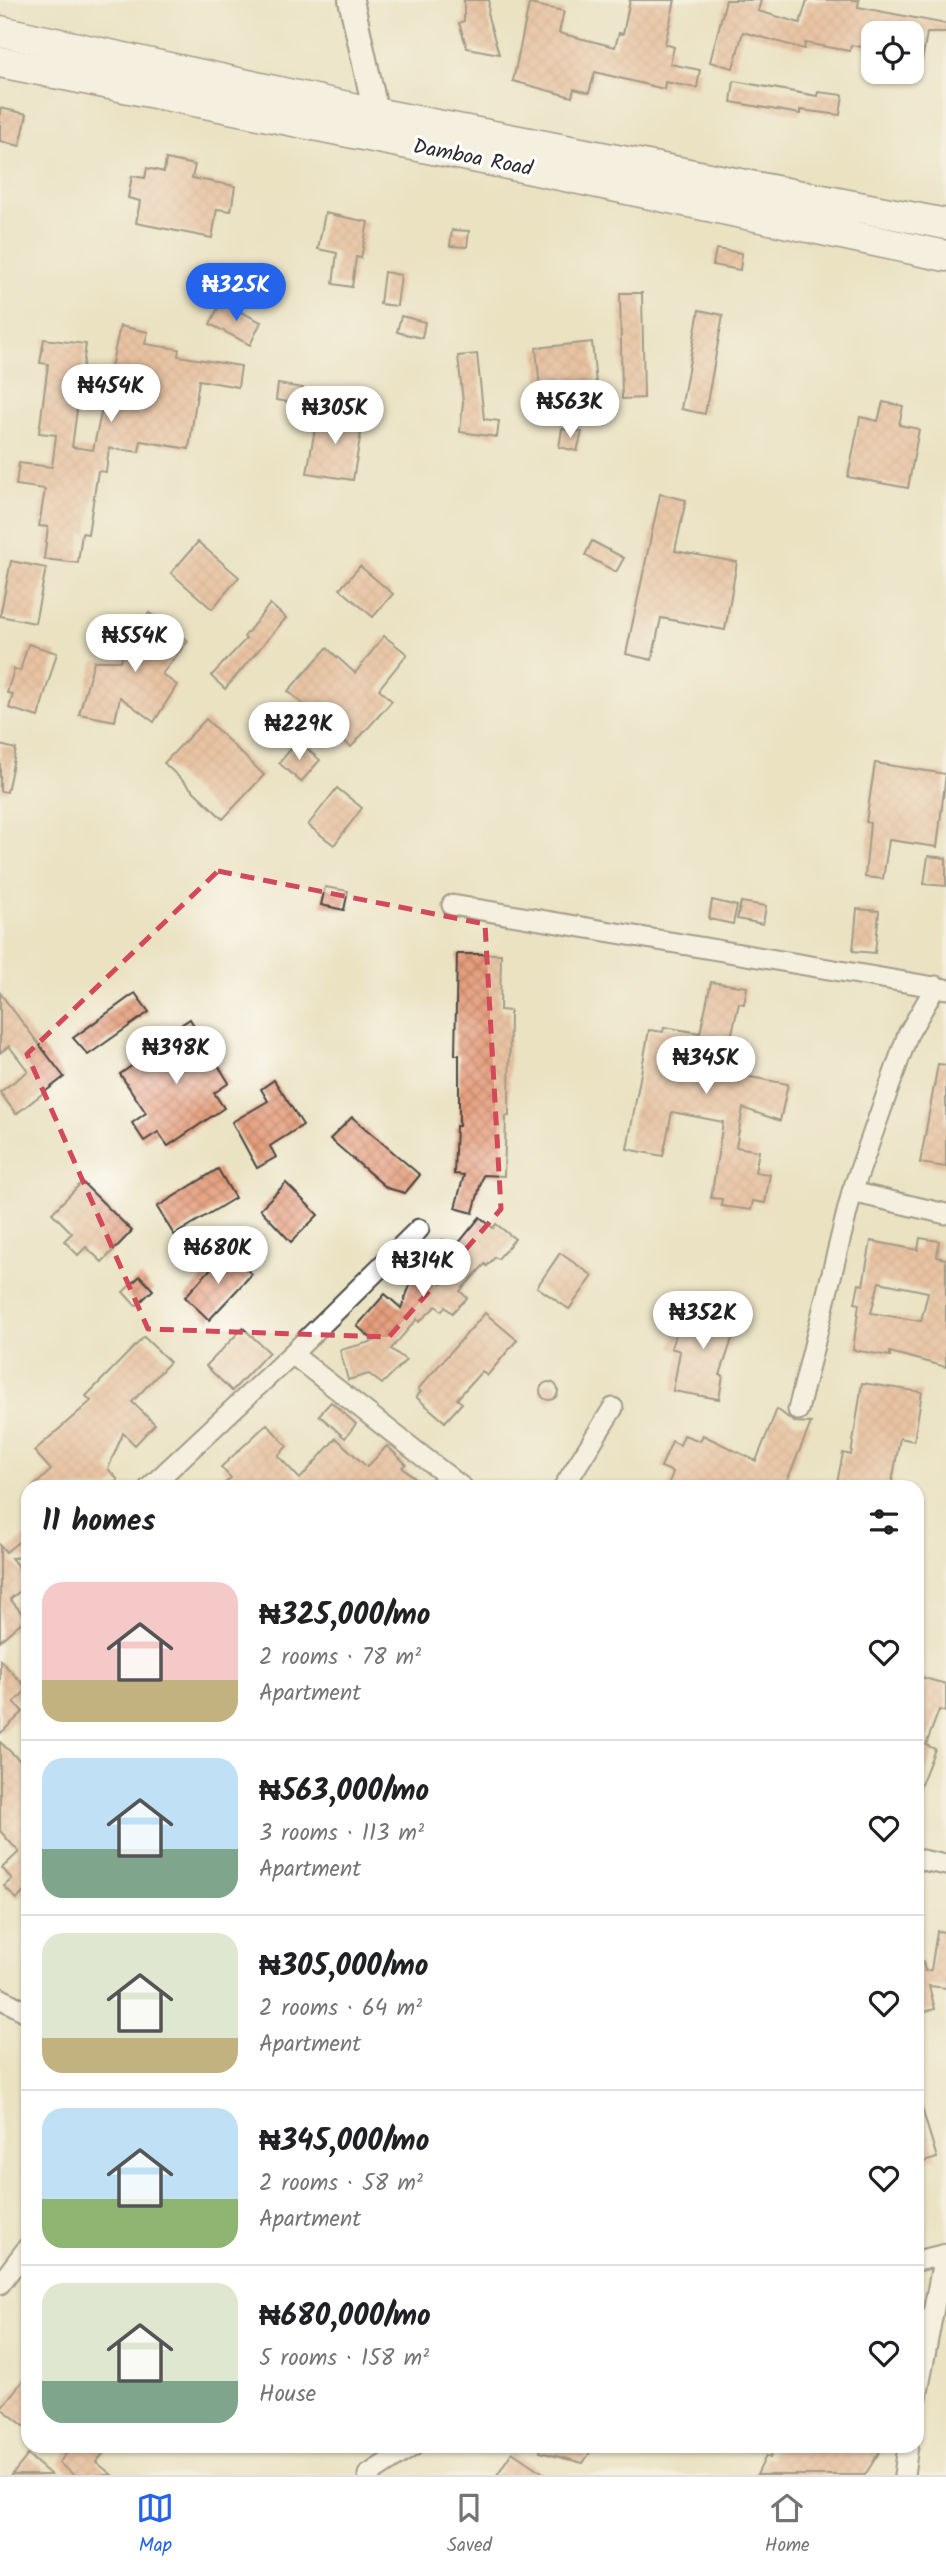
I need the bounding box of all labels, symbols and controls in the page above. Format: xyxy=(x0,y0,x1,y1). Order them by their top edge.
map controls xyxy=(861,21,924,84)
button: locate xyxy=(861,21,924,84)
street label: Damboa Road xyxy=(410,131,536,186)
pin: ₦325K xyxy=(187,264,285,323)
text: ₦325K xyxy=(202,268,270,304)
pin: ₦454K xyxy=(62,364,160,424)
text: ₦454K xyxy=(77,369,145,405)
pin: ₦563K xyxy=(521,380,619,440)
text: ₦563K xyxy=(536,385,604,421)
pin: ₦305K xyxy=(286,386,384,446)
text: ₦305K xyxy=(302,391,368,427)
pin: ₦554K xyxy=(86,614,184,674)
text: ₦554K xyxy=(102,619,168,655)
pin: ₦229K xyxy=(250,702,348,762)
text: ₦229K xyxy=(265,707,333,743)
pin: ₦398K xyxy=(127,1026,225,1086)
text: ₦398K xyxy=(142,1031,210,1067)
pin: ₦345K xyxy=(657,1036,755,1096)
text: ₦345K xyxy=(672,1041,740,1077)
pin: ₦680K xyxy=(169,1226,267,1286)
text: ₦680K xyxy=(184,1231,252,1267)
pin: ₦314K xyxy=(374,1240,472,1299)
text: ₦314K xyxy=(392,1244,454,1280)
pin: ₦352K xyxy=(654,1292,752,1351)
text: ₦352K xyxy=(669,1296,737,1332)
text: 11 homes xyxy=(42,1498,155,1546)
icon: filters xyxy=(865,1503,903,1541)
text: ₦325,000/mo xyxy=(259,1592,431,1640)
icon: home xyxy=(98,1610,182,1694)
icon: heart xyxy=(865,1633,903,1671)
text: 2 rooms · 78 m² xyxy=(259,1640,421,1676)
text: Apartment xyxy=(259,1676,361,1712)
text: ₦563,000/mo xyxy=(259,1768,429,1816)
icon: home xyxy=(98,1786,182,1870)
icon: heart xyxy=(865,1809,903,1847)
text: 3 rooms · 113 m² xyxy=(259,1816,424,1852)
text: Apartment xyxy=(259,1852,361,1888)
text: ₦305,000/mo xyxy=(259,1943,428,1991)
icon: home xyxy=(98,1961,182,2045)
icon: heart xyxy=(865,1984,903,2022)
text: 2 rooms · 64 m² xyxy=(259,1991,422,2027)
text: Apartment xyxy=(259,2027,361,2063)
text: ₦345,000/mo xyxy=(259,2118,429,2166)
icon: home xyxy=(98,2136,182,2220)
icon: heart xyxy=(865,2159,903,2197)
text: 2 rooms · 58 m² xyxy=(259,2166,423,2202)
text: Apartment xyxy=(259,2202,361,2238)
text: ₦680,000/mo xyxy=(259,2293,431,2341)
icon: home xyxy=(98,2311,182,2395)
icon: heart xyxy=(865,2334,903,2372)
text: 5 rooms · 158 m² xyxy=(259,2341,429,2377)
text: House xyxy=(259,2377,316,2413)
tab: Map xyxy=(136,2489,174,2561)
tab: Saved xyxy=(447,2489,492,2561)
tab: Home xyxy=(765,2489,810,2561)

